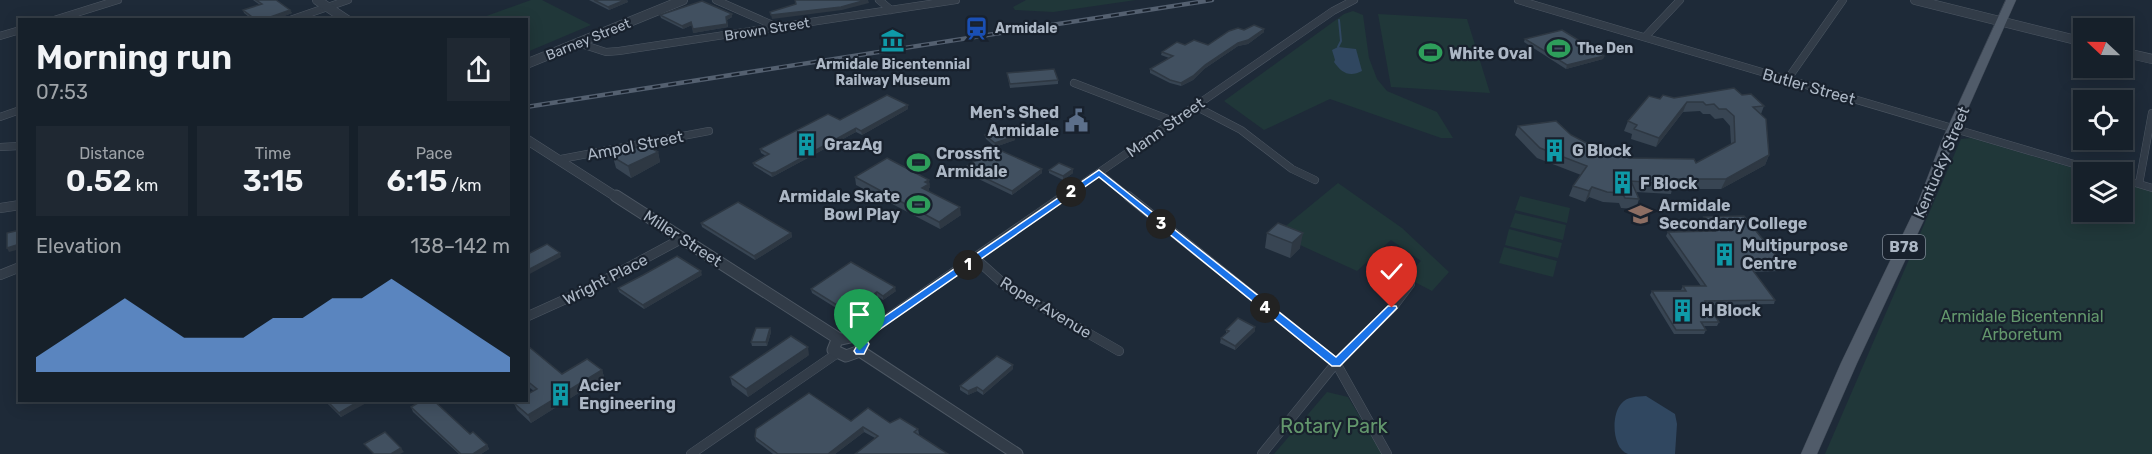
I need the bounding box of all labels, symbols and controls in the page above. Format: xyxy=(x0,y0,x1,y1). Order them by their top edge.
street label: Brown Street xyxy=(723,14,811,45)
street label: Barney Street xyxy=(543,15,633,64)
station icon: Armidale xyxy=(964,15,990,41)
north arrow xyxy=(2073,18,2133,78)
map controls xyxy=(2073,18,2133,222)
place label: Armidale xyxy=(995,20,1058,37)
museum icon: Armidale Bicentennial Railway Museum xyxy=(880,27,906,53)
sports icon: The Den xyxy=(1546,35,1572,61)
text: Morning run xyxy=(36,38,232,77)
button: share xyxy=(447,38,510,101)
sports icon: White Oval xyxy=(1418,40,1444,66)
place label: The Den xyxy=(1577,40,1633,57)
place label: White Oval xyxy=(1449,44,1532,63)
place label: Armidale Bicentennial Railway Museum xyxy=(816,56,970,89)
street label: Butler Street xyxy=(1760,64,1857,109)
text: 07:53 xyxy=(36,80,88,104)
button: locate xyxy=(2073,90,2133,150)
street label: Mann Street xyxy=(1123,93,1208,161)
place label: Men's Shed Armidale xyxy=(970,103,1059,140)
street label: Kentucky Street xyxy=(1909,104,1974,221)
public building icon: Men's Shed Armidale xyxy=(1064,108,1090,134)
street label: Ampol Street xyxy=(585,127,685,164)
building icon: GrazAg xyxy=(793,131,819,157)
place label: GrazAg xyxy=(824,135,882,154)
building icon: G Block xyxy=(1541,137,1567,163)
place label: G Block xyxy=(1572,141,1632,160)
text: Distance xyxy=(79,144,145,163)
text: Time xyxy=(255,144,291,163)
text: Pace xyxy=(416,144,452,163)
place label: Crossfit Armidale xyxy=(936,144,1008,181)
sports icon: Crossfit Armidale xyxy=(905,149,931,175)
button: layers xyxy=(2073,162,2133,222)
text: 0.52 xyxy=(66,163,132,199)
text: 3:15 xyxy=(242,163,304,199)
text: 6:15 xyxy=(386,163,447,199)
building icon: F Block xyxy=(1609,170,1635,196)
place label: F Block xyxy=(1640,174,1698,193)
text: km xyxy=(132,176,158,195)
text: /km xyxy=(447,176,482,195)
pin: 2 xyxy=(1056,177,1086,207)
text: 2 xyxy=(1066,182,1076,201)
place label: Armidale Skate Bowl Play xyxy=(779,187,900,224)
sports icon: Armidale Skate Bowl Play xyxy=(905,192,931,218)
place label: Armidale Secondary College xyxy=(1659,196,1807,233)
school or university icon: Armidale Secondary College xyxy=(1628,201,1654,227)
street label: Miller Street xyxy=(640,206,725,271)
pin: 3 xyxy=(1146,209,1176,239)
text: 3 xyxy=(1156,214,1166,233)
text: Elevation xyxy=(36,234,122,258)
text: 138–142 m xyxy=(411,234,510,258)
road number: B78 xyxy=(1883,235,1925,259)
place label: Multipurpose Centre xyxy=(1742,236,1848,273)
building icon: Multipurpose Centre xyxy=(1711,241,1737,267)
pin xyxy=(1366,246,1417,308)
street label: Wright Place xyxy=(560,250,651,309)
pin: 1 xyxy=(953,250,983,280)
text: 1 xyxy=(964,255,972,274)
icon: check xyxy=(1375,255,1408,288)
street label: Roper Avenue xyxy=(997,273,1095,342)
pin xyxy=(834,289,885,351)
pin: 4 xyxy=(1250,293,1280,323)
building icon: H Block xyxy=(1670,297,1696,323)
icon: arrive xyxy=(843,298,876,331)
text: 4 xyxy=(1260,298,1270,317)
place label: H Block xyxy=(1701,301,1761,320)
park label: Armidale Bicentennial Arboretum xyxy=(1940,307,2104,344)
place label: Acier Engineering xyxy=(579,376,676,413)
building icon: Acier Engineering xyxy=(548,381,574,407)
park label: Rotary Park xyxy=(1280,414,1389,438)

